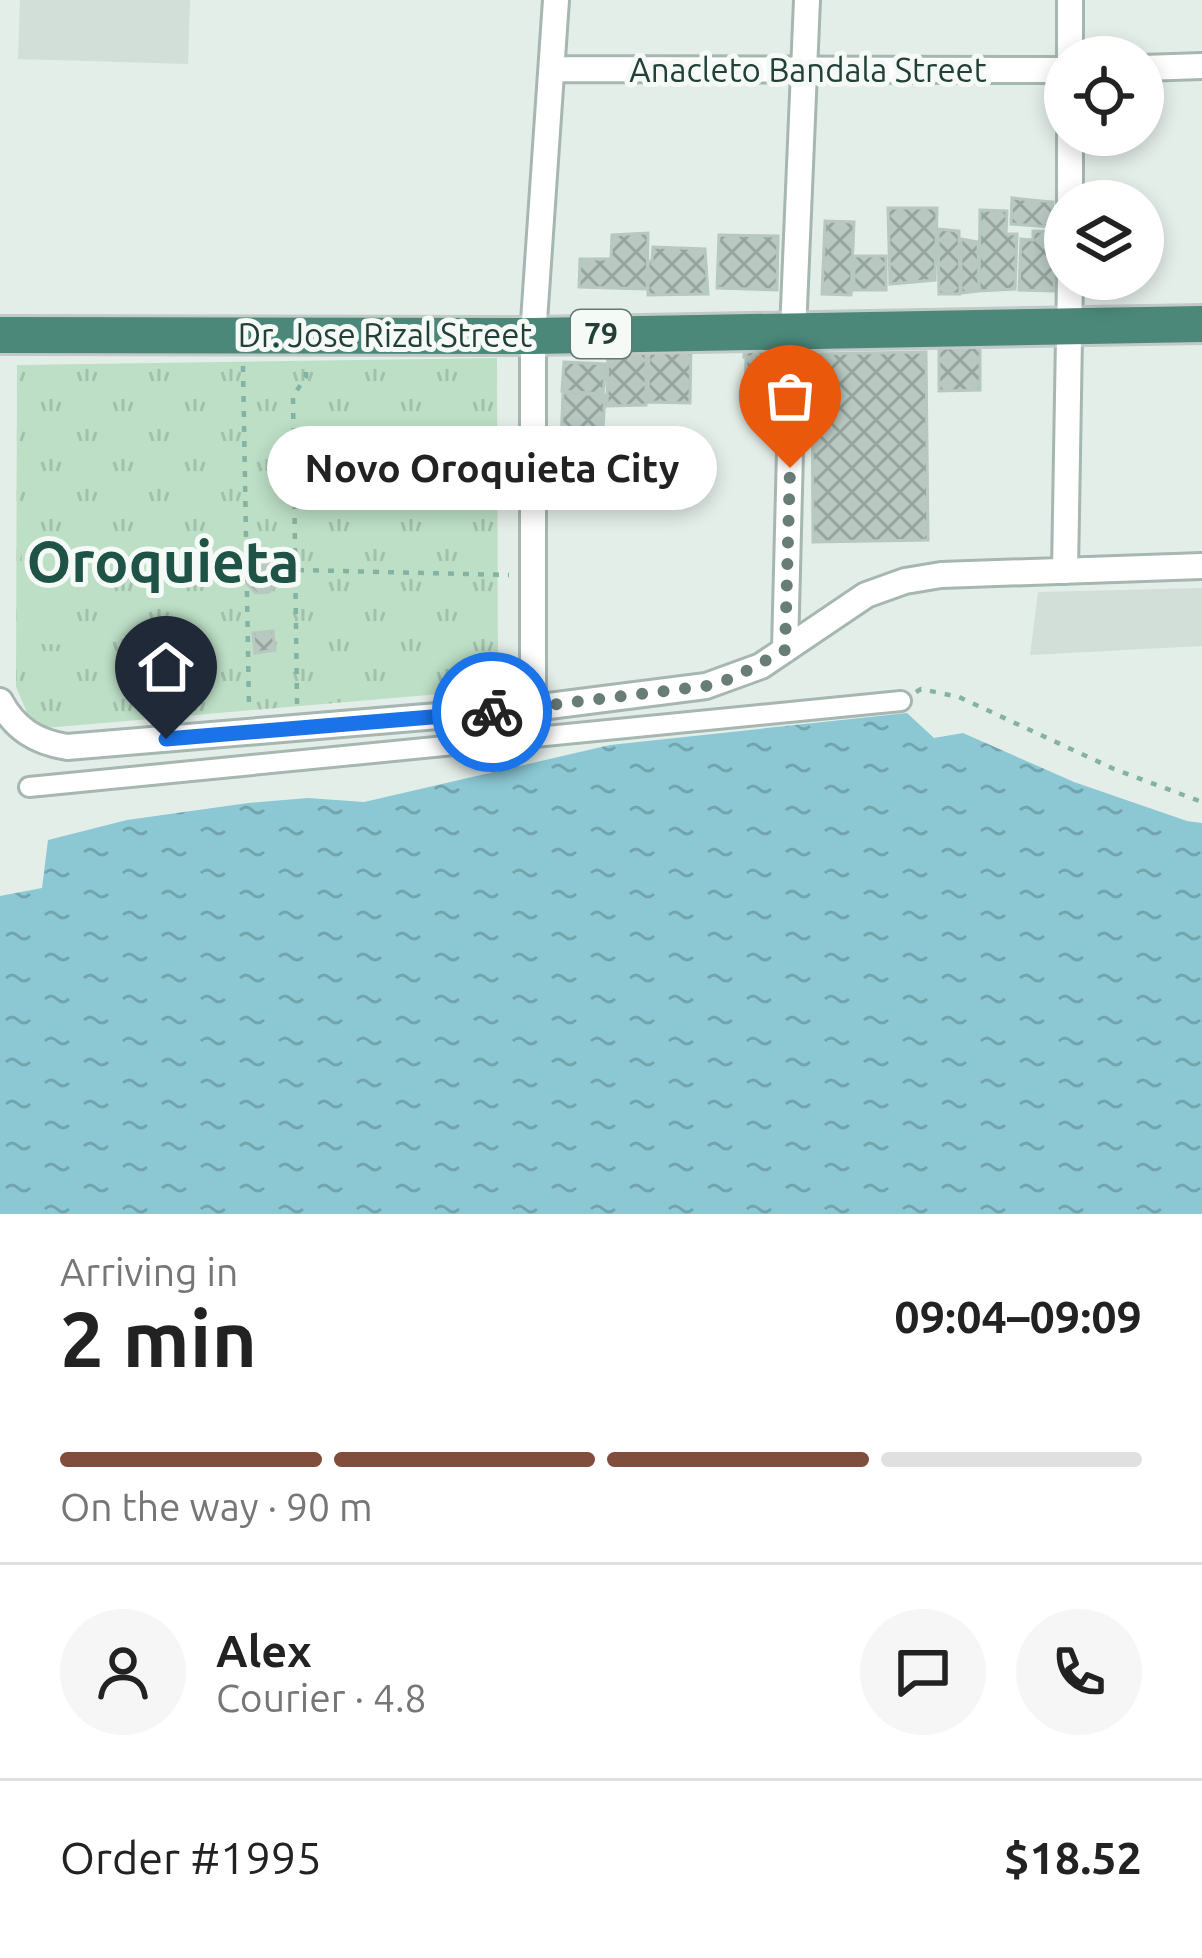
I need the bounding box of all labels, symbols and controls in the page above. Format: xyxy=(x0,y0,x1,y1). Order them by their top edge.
map controls xyxy=(1044,36,1164,300)
button: locate xyxy=(1044,36,1164,156)
street label: Anacleto Bandala Street xyxy=(629,51,987,88)
button: layers xyxy=(1044,180,1164,300)
road number: 79 xyxy=(571,310,631,358)
street label: Dr. Jose Rizal Street xyxy=(238,316,532,353)
pin xyxy=(739,345,841,468)
icon: bag xyxy=(757,363,823,429)
callout: Novo Oroquieta City xyxy=(268,426,718,510)
text: Novo Oroquieta City xyxy=(305,446,679,489)
district label: Oroquieta xyxy=(27,529,299,593)
pin xyxy=(115,616,217,739)
icon: home xyxy=(133,634,199,700)
courier xyxy=(432,652,552,772)
icon: bike xyxy=(459,679,525,745)
text: Arriving in xyxy=(60,1250,238,1293)
text: 09:04–09:09 xyxy=(894,1291,1142,1342)
text: 2 min xyxy=(60,1294,257,1382)
text: On the way · 90 m xyxy=(60,1485,373,1528)
button: person xyxy=(60,1609,186,1735)
button: chat xyxy=(860,1609,986,1735)
button: phone xyxy=(1016,1609,1142,1735)
text: Alex xyxy=(216,1625,312,1676)
text: Courier · 4.8 xyxy=(216,1676,427,1719)
text: Order #1995 xyxy=(60,1832,322,1883)
text: $18.52 xyxy=(1004,1832,1142,1883)

